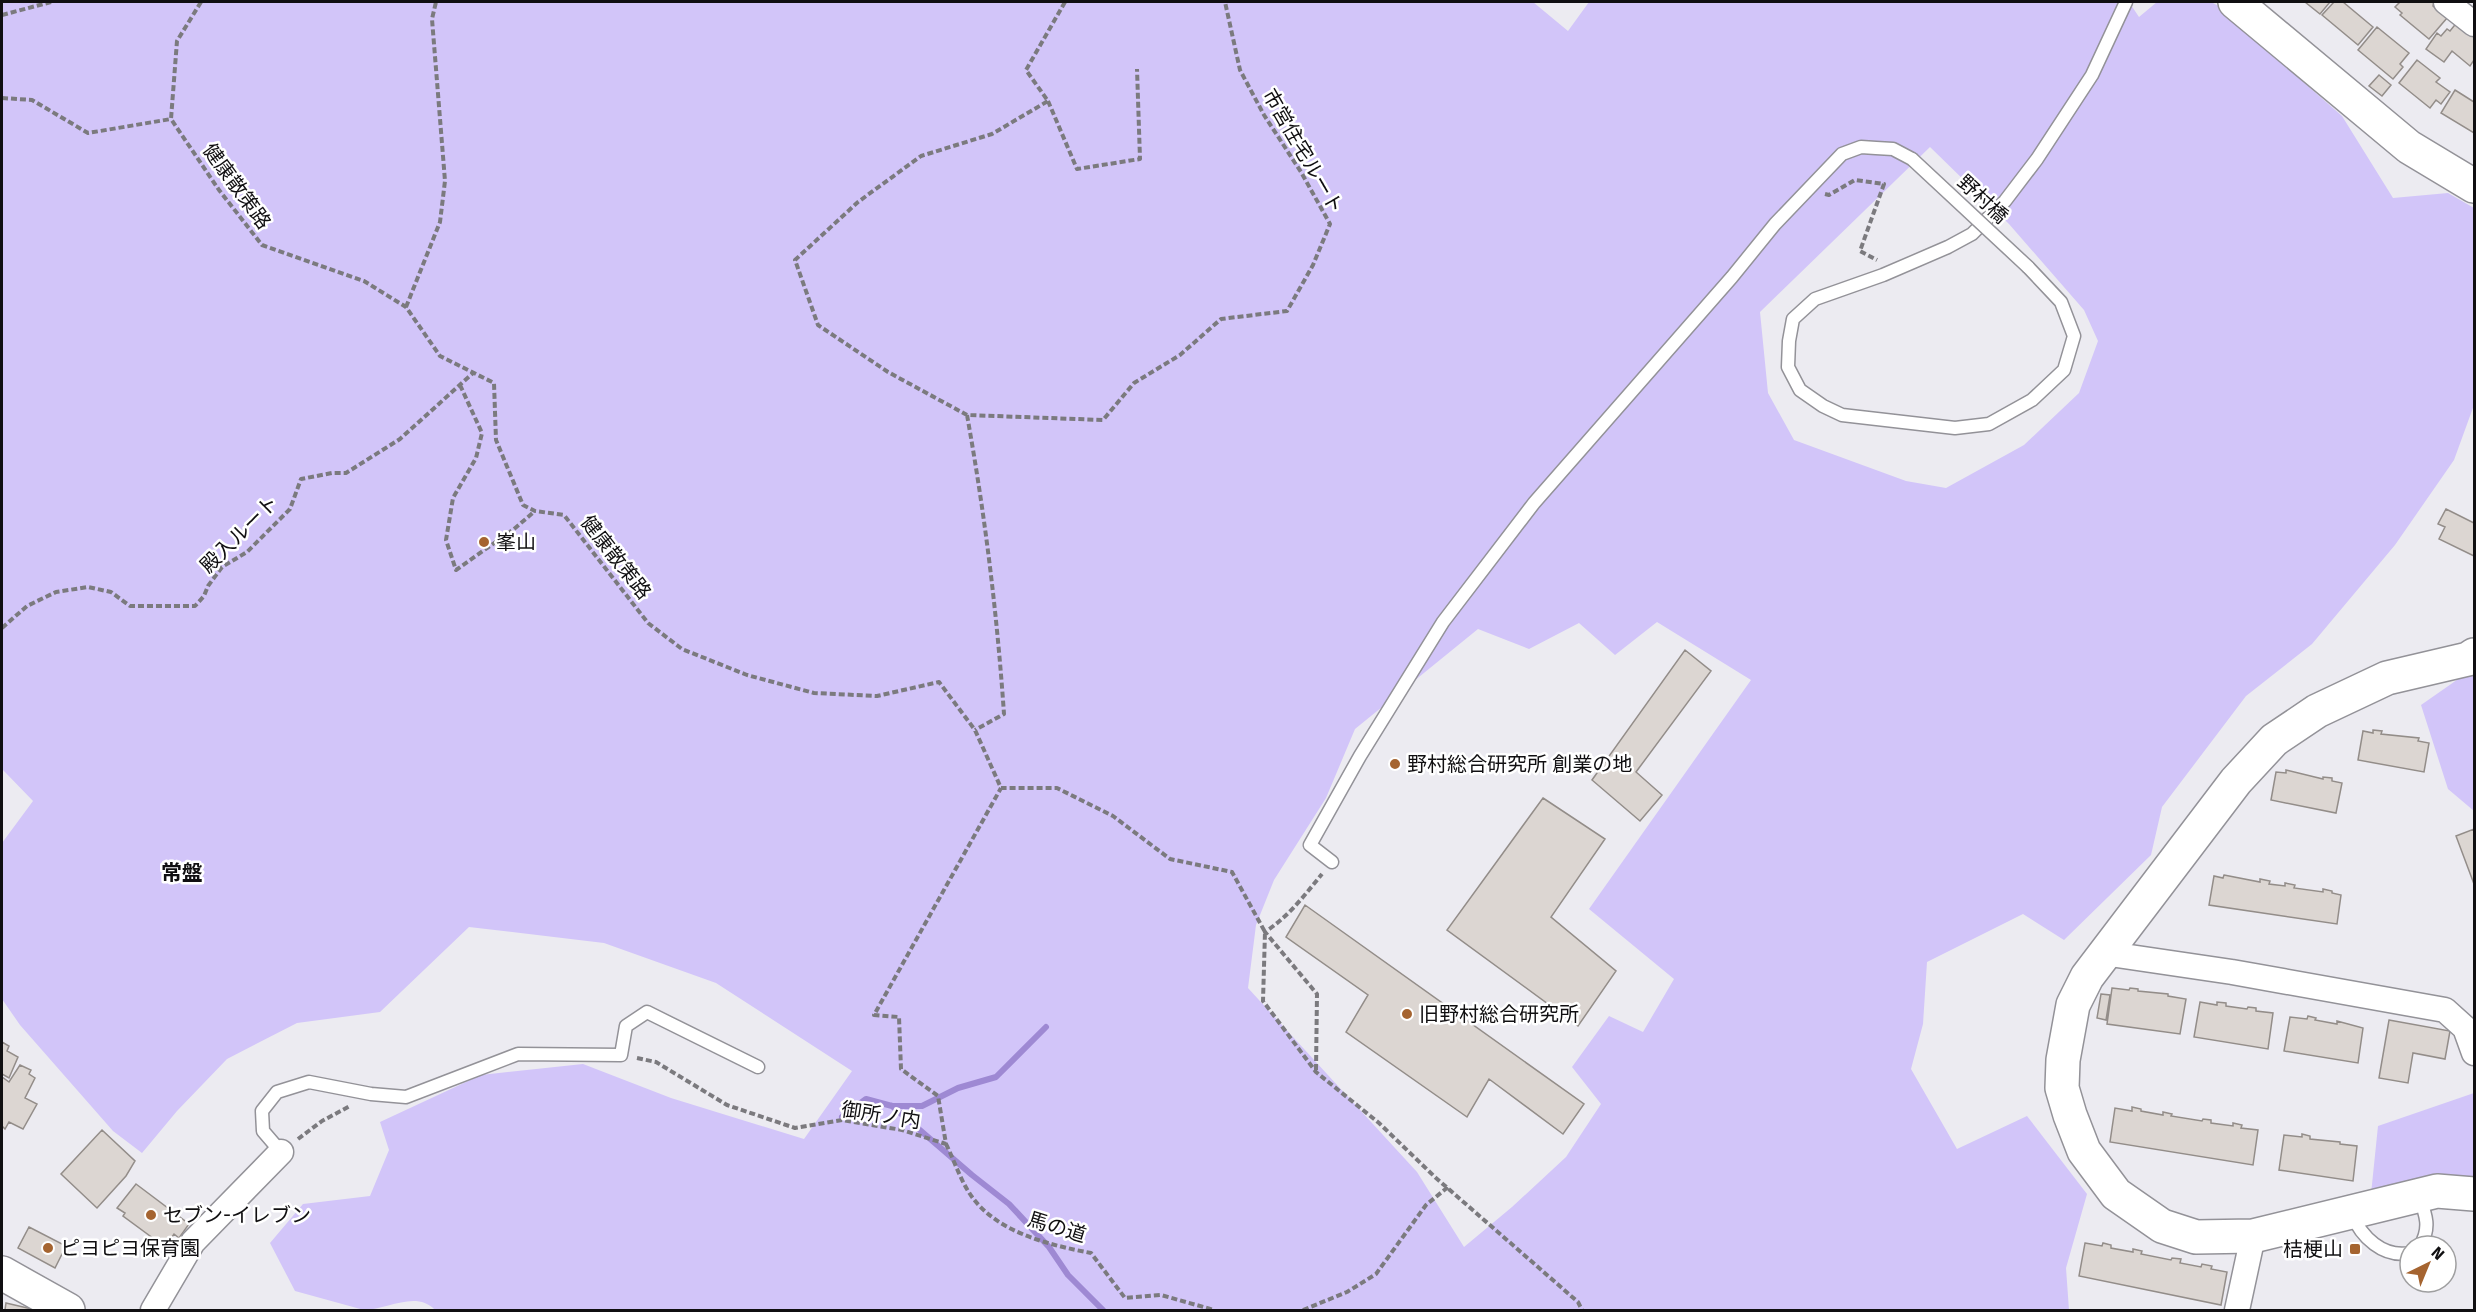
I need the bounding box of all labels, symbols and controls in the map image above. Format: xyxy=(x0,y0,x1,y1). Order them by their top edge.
street label: 市営住宅ルート xyxy=(1258,84,1348,218)
street label: 健康散策路 xyxy=(198,138,276,234)
street label: 野村橋 xyxy=(1953,170,2013,228)
street label: 殿入ルート xyxy=(195,490,283,578)
street label: 健康散策路 xyxy=(576,510,656,604)
place label: 峯山 xyxy=(496,530,536,554)
marker: 峯山 xyxy=(477,535,491,549)
place label: 野村総合研究所 創業の地 xyxy=(1407,752,1632,776)
marker: 野村総合研究所 創業の地 xyxy=(1388,757,1402,771)
district label: 常盤 xyxy=(161,860,203,886)
place label: 旧野村総合研究所 xyxy=(1419,1002,1579,1026)
marker: 旧野村総合研究所 xyxy=(1400,1007,1414,1021)
street label: 御所ノ内 xyxy=(840,1097,922,1133)
place label: セブン-イレブン xyxy=(163,1203,311,1227)
street label: 馬の道 xyxy=(1025,1207,1089,1247)
marker: セブン-イレブン xyxy=(144,1208,158,1222)
north arrow xyxy=(2398,1234,2458,1294)
place label: ピヨピヨ保育園 xyxy=(60,1236,200,1260)
place label: 桔梗山 xyxy=(2283,1237,2343,1261)
marker: ピヨピヨ保育園 xyxy=(41,1241,55,1255)
marker: 桔梗山 xyxy=(2348,1242,2362,1256)
text: N xyxy=(2428,1243,2448,1264)

